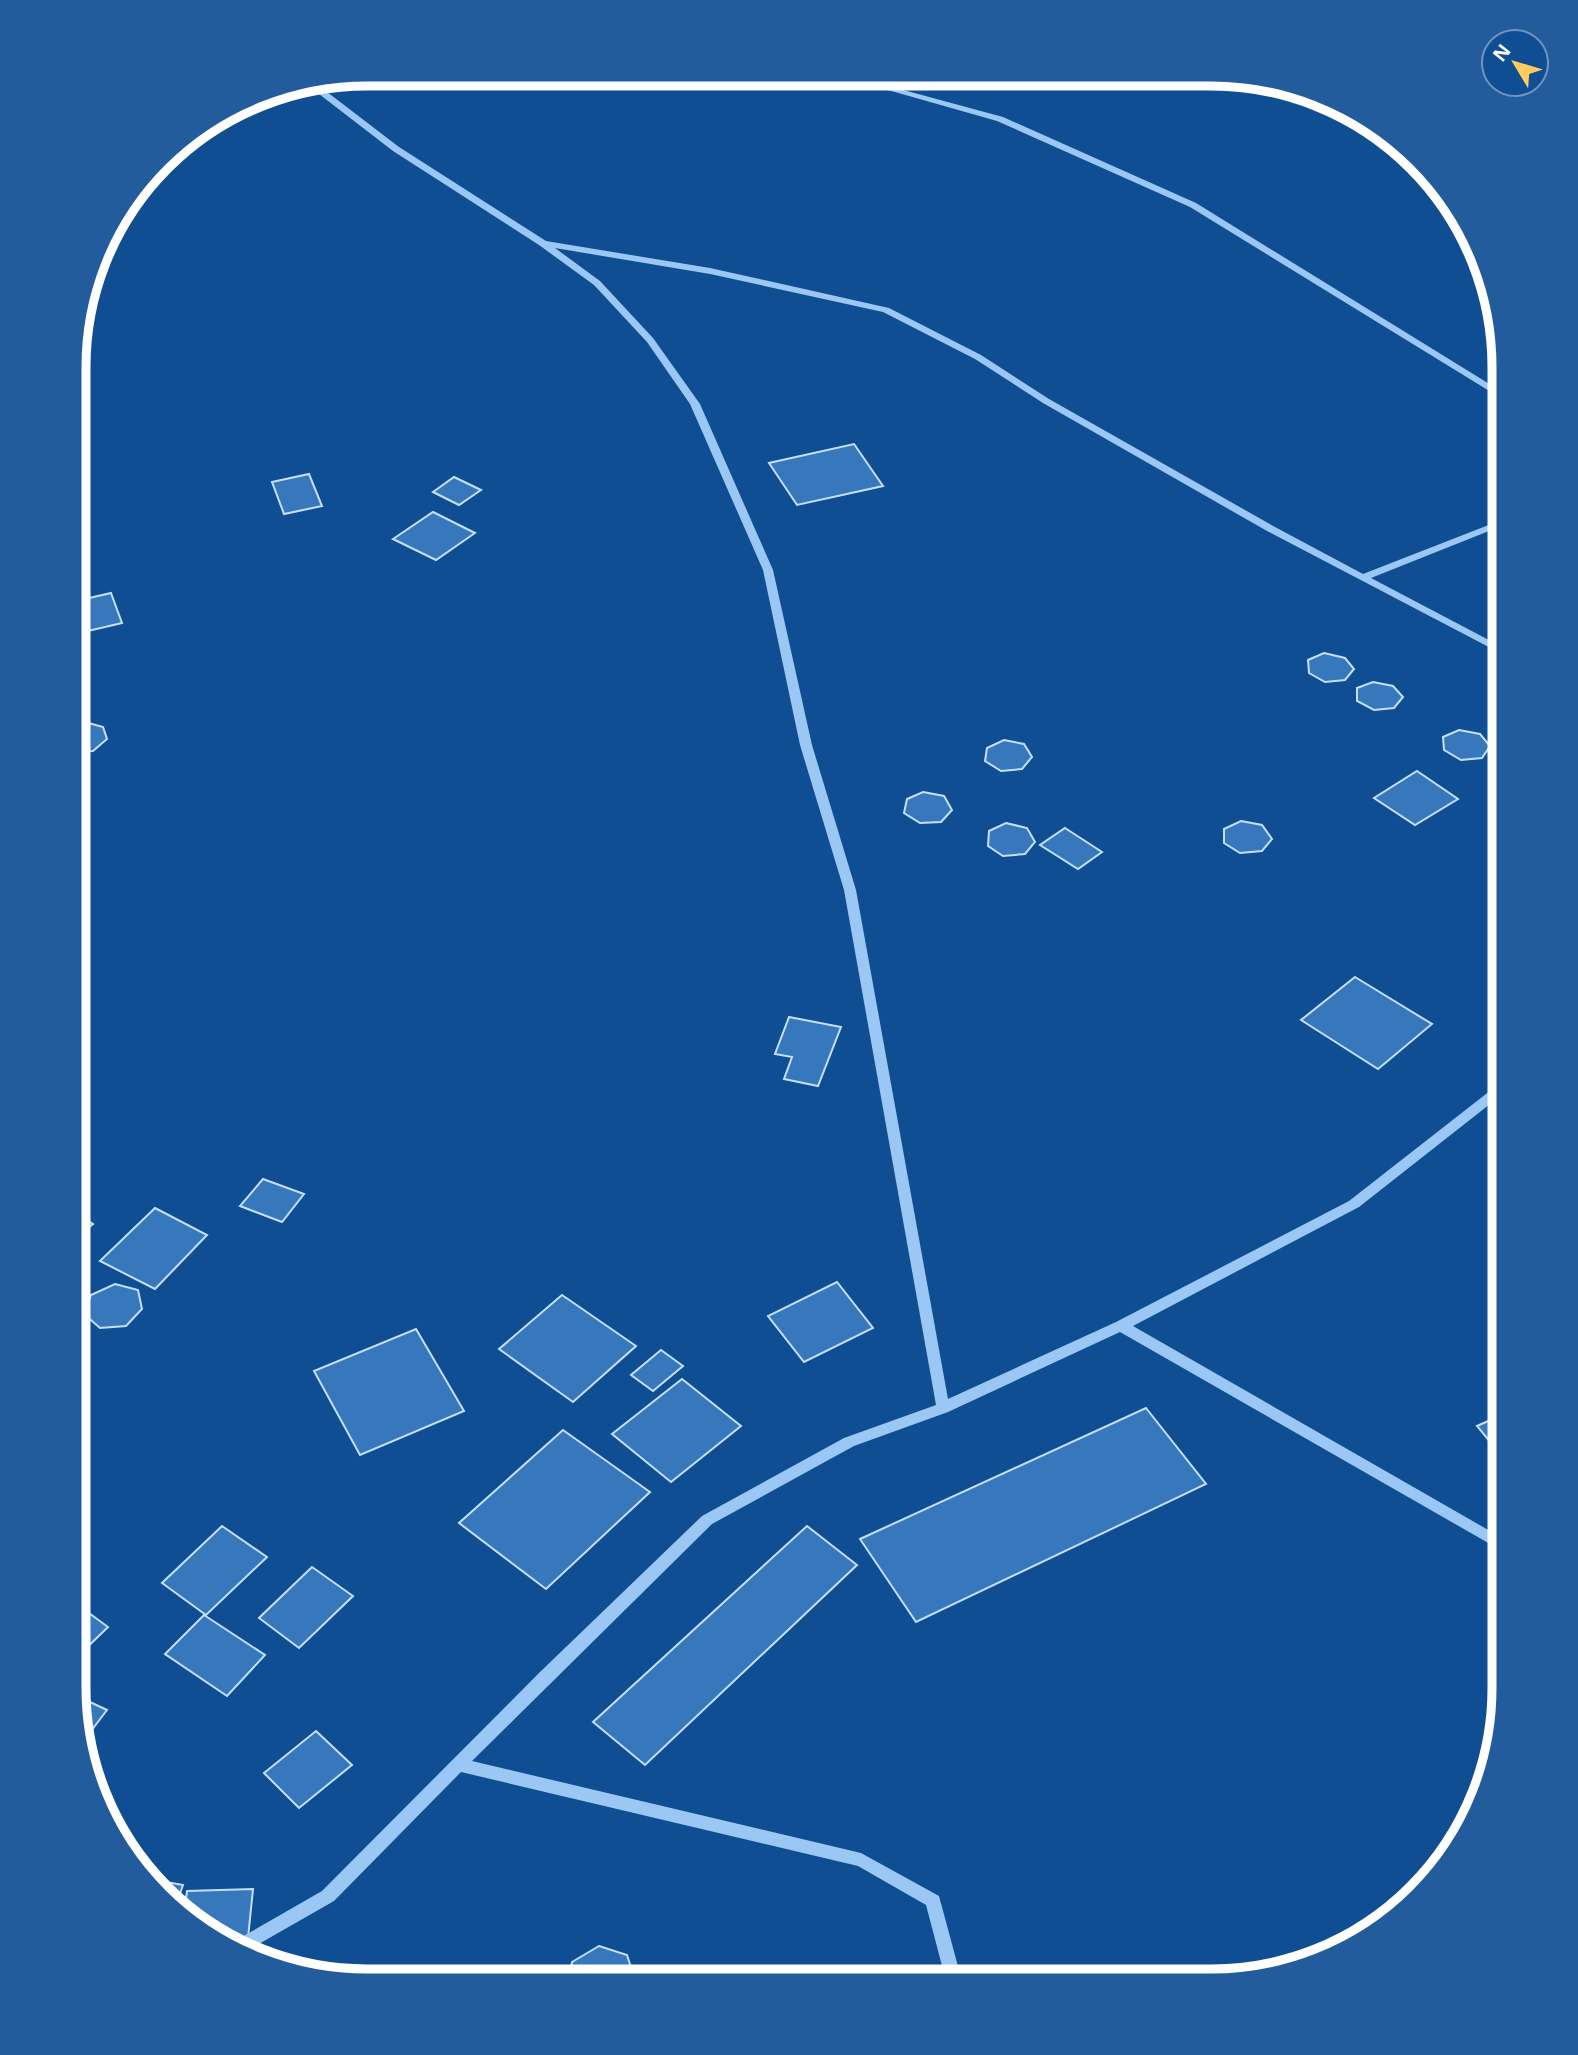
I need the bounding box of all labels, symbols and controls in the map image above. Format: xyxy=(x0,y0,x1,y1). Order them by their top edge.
north arrow xyxy=(1480,28,1550,98)
text: N xyxy=(1487,38,1517,67)

